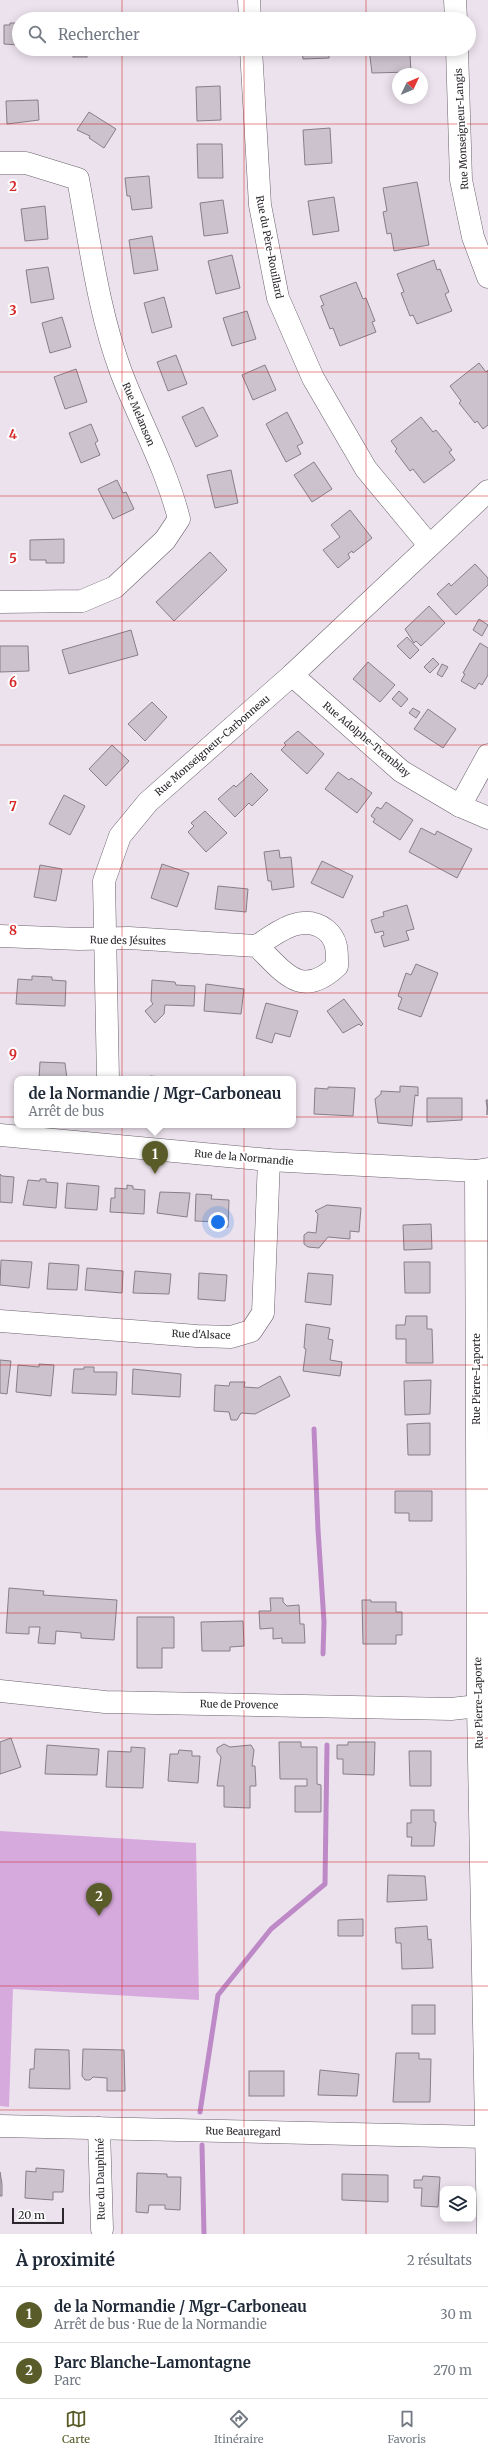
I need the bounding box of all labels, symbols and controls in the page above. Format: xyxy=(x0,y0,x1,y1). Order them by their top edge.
search box xyxy=(12,12,476,56)
icon: search xyxy=(26,23,48,45)
text: Rechercher xyxy=(58,25,140,44)
north arrow xyxy=(392,68,428,104)
street label: Rue Monseigneur-Langis xyxy=(452,68,471,190)
text: 2 xyxy=(9,178,17,195)
street label: Rue du Père-Rouillard xyxy=(253,194,286,300)
text: 3 xyxy=(9,302,17,319)
street label: Rue Melanson xyxy=(119,380,158,448)
text: 4 xyxy=(9,426,18,443)
text: 5 xyxy=(9,550,17,567)
text: 6 xyxy=(9,674,17,691)
street label: Rue Monseigneur-Carbonneau xyxy=(152,692,272,799)
street label: Rue Adolphe-Tremblay xyxy=(320,699,413,780)
text: 7 xyxy=(9,798,17,815)
text: 8 xyxy=(9,922,17,939)
street label: Rue des Jésuites xyxy=(90,933,166,948)
text: 9 xyxy=(9,1046,17,1063)
popup xyxy=(14,1076,296,1128)
text: de la Normandie / Mgr-Carboneau xyxy=(29,1084,281,1103)
text: Arrêt de bus xyxy=(29,1103,104,1120)
pin: 1 xyxy=(142,1141,168,1174)
street label: Rue de la Normandie xyxy=(194,1147,294,1168)
your location xyxy=(208,1212,228,1232)
street label: Rue d'Alsace xyxy=(171,1327,231,1342)
street label: Rue Pierre-Laporte xyxy=(470,1333,483,1425)
street label: Rue Pierre-Laporte xyxy=(471,1657,486,1749)
street label: Rue de Provence xyxy=(200,1697,278,1712)
pin: 2 xyxy=(86,1883,112,1916)
street label: Rue Beauregard xyxy=(205,2124,281,2139)
street label: Rue du Dauphiné xyxy=(93,2138,108,2220)
map controls xyxy=(440,2186,476,2222)
button: layers xyxy=(440,2186,476,2222)
scale bar xyxy=(12,2206,64,2225)
text: 20 m xyxy=(18,2208,45,2222)
text: À proximité xyxy=(16,2249,115,2271)
text: 2 résultats xyxy=(407,2252,472,2269)
text: de la Normandie / Mgr-Carboneau xyxy=(54,2297,307,2316)
text: 1 xyxy=(26,2306,32,2323)
text: 30 m xyxy=(440,2306,472,2323)
text: Arrêt de bus · Rue de la Normandie xyxy=(54,2316,267,2333)
text: Parc Blanche-Lamontagne xyxy=(54,2353,251,2372)
text: 2 xyxy=(25,2362,33,2379)
text: 270 m xyxy=(433,2362,472,2379)
text: Parc xyxy=(54,2372,81,2389)
tab: Carte xyxy=(62,2408,90,2446)
tab: Itinéraire xyxy=(214,2408,264,2446)
tab: Favoris xyxy=(388,2408,426,2446)

